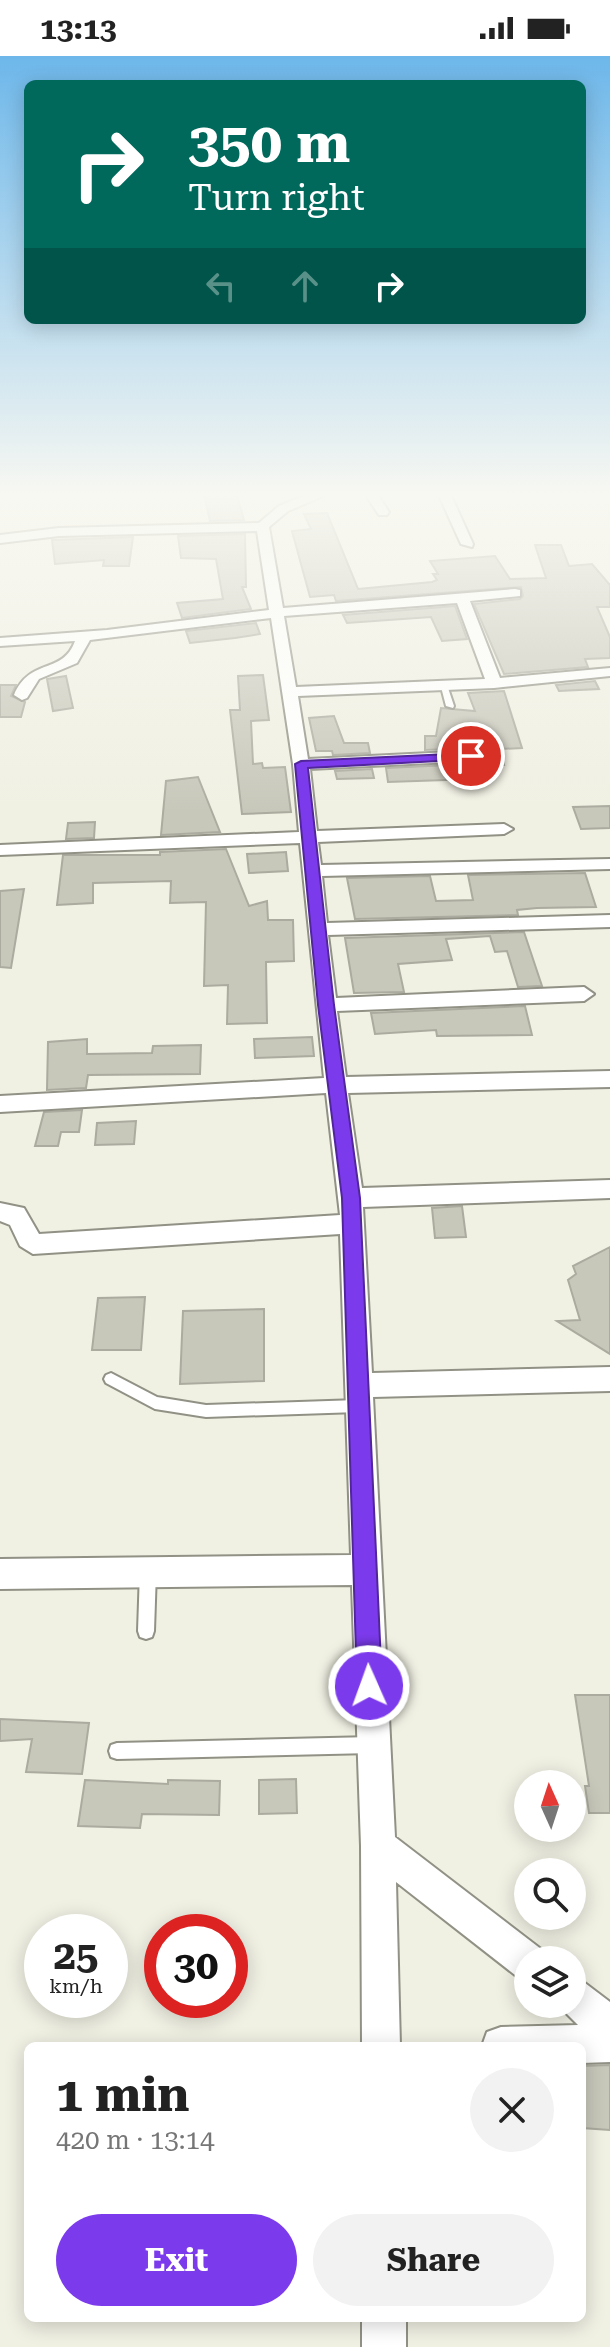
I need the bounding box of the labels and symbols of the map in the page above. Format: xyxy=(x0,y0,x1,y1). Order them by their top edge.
pin xyxy=(437,722,505,790)
position arrow xyxy=(327,1644,411,1728)
north arrow xyxy=(514,1770,586,1842)
speed limit sign: 30 xyxy=(144,1914,248,2018)

